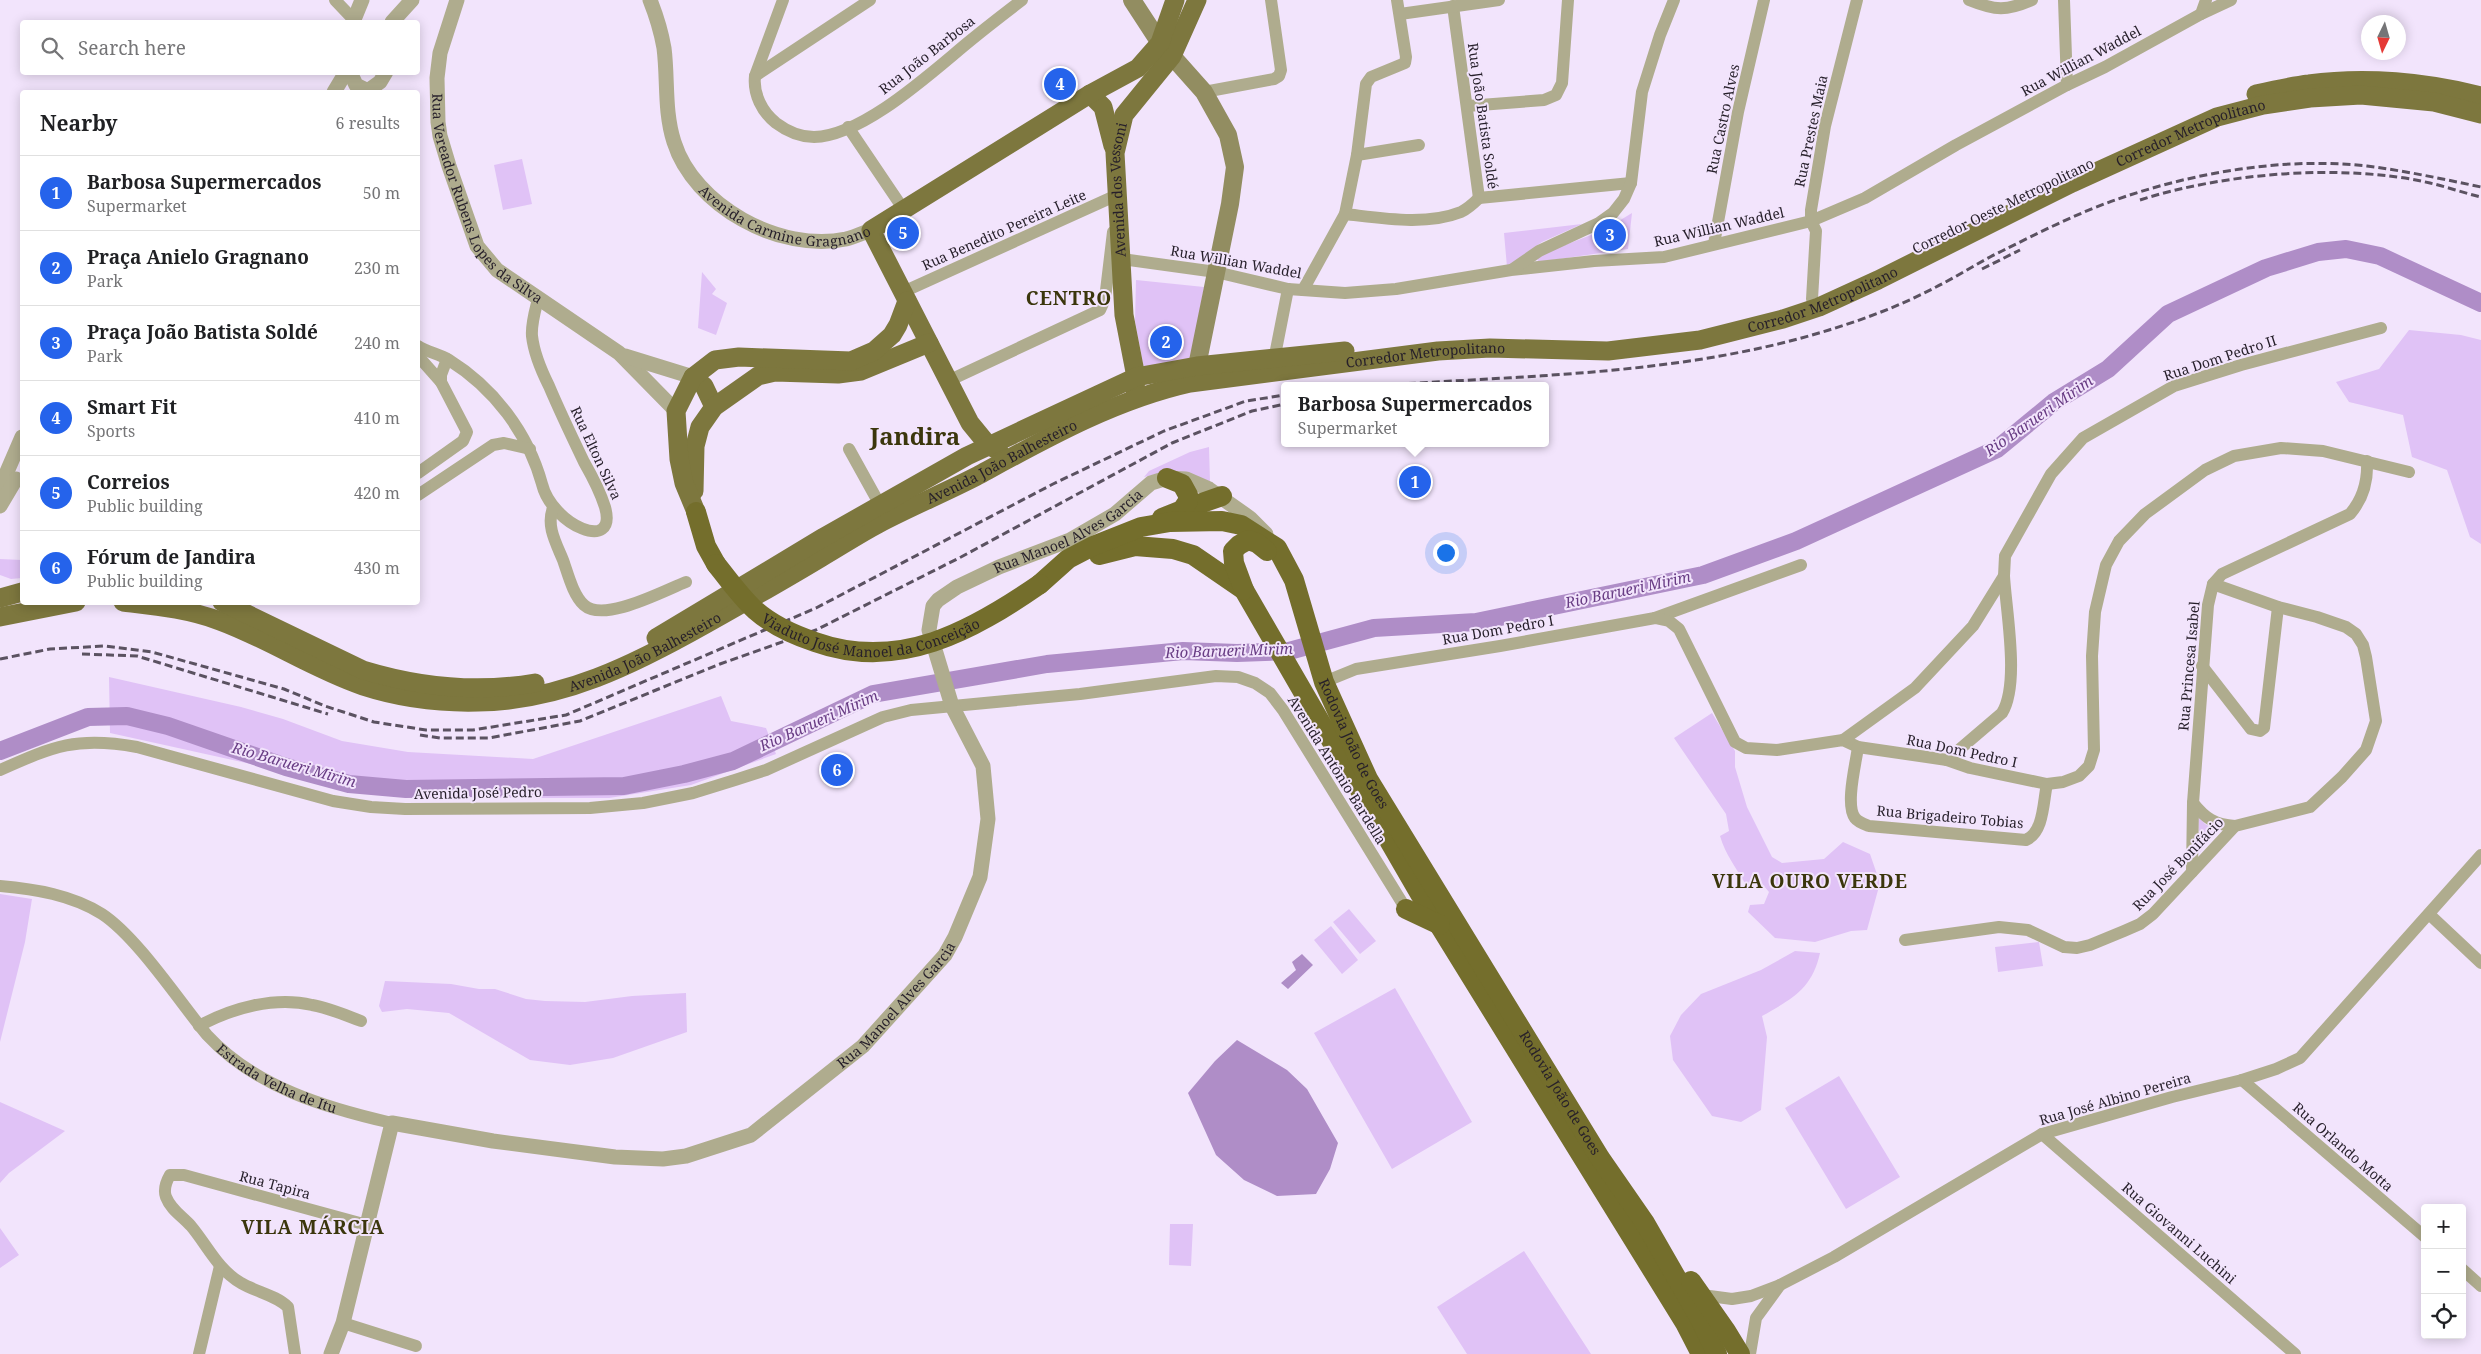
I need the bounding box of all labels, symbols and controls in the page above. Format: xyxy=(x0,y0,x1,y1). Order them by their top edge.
street label: Rua João Barbosa xyxy=(875,11,979,98)
north arrow xyxy=(2361,15,2406,60)
search box xyxy=(20,20,420,75)
street label: Rua Willian Waddel xyxy=(2018,21,2145,100)
icon: search xyxy=(38,34,66,62)
text: Search here xyxy=(78,35,186,61)
street label: Rua João Batista Soldé xyxy=(1464,42,1503,190)
street label: Rua Castro Alves xyxy=(1702,62,1743,176)
pin: 4 xyxy=(1044,65,1076,103)
street label: Rua Prestes Maia xyxy=(1789,73,1832,189)
street label: Rua Vereador Rubens Lopes da Silva xyxy=(428,93,547,308)
street label: Corredor Metropolitano xyxy=(2112,95,2267,171)
text: Nearby xyxy=(40,109,118,137)
text: 6 results xyxy=(336,112,400,134)
street label: Avenida dos Vessoni xyxy=(1105,120,1131,257)
street label: Corredor Oeste Metropolitano xyxy=(1909,153,2097,258)
text: Barbosa Supermercados xyxy=(87,169,321,195)
street label: Avenida Carmine Gragnano xyxy=(695,181,873,251)
text: 1 xyxy=(51,182,61,204)
text: 50 m xyxy=(363,182,400,204)
street label: Rua Benedito Pereira Leite xyxy=(919,185,1089,274)
text: Supermarket xyxy=(87,195,187,217)
street label: Rua Willian Waddel xyxy=(1652,202,1786,251)
pin: 5 xyxy=(887,214,919,252)
pin: 3 xyxy=(1594,216,1626,254)
street label: Rua Willian Waddel xyxy=(1169,241,1304,283)
text: Praça Anielo Gragnano xyxy=(87,244,309,270)
text: 2 xyxy=(51,257,61,279)
text: 230 m xyxy=(354,257,400,279)
street label: Corredor Metropolitano xyxy=(1745,262,1901,337)
text: Park xyxy=(87,270,123,292)
district label: CENTRO xyxy=(1026,285,1112,311)
text: Praça João Batista Soldé xyxy=(87,319,318,345)
pin: 2 xyxy=(1150,323,1182,361)
street label: Rua Dom Pedro II xyxy=(2161,330,2279,385)
text: 3 xyxy=(51,332,61,354)
text: 240 m xyxy=(354,332,400,354)
street label: Corredor Metropolitano xyxy=(1345,338,1505,372)
text: Park xyxy=(87,345,123,367)
water label: Rio Barueri Mirim xyxy=(1979,370,2097,461)
popup xyxy=(1281,382,1549,447)
text: Barbosa Supermercados xyxy=(1298,391,1532,417)
text: Smart Fit xyxy=(87,394,177,420)
street label: Rua Elton Silva xyxy=(567,403,626,503)
text: 4 xyxy=(51,407,61,429)
text: 410 m xyxy=(354,407,400,429)
street label: Avenida João Balhesteiro xyxy=(923,415,1080,508)
text: Supermarket xyxy=(1298,417,1397,439)
district label: Jandira xyxy=(869,419,960,452)
text: Sports xyxy=(87,420,135,442)
pin: 1 xyxy=(1399,463,1431,501)
text: Correios xyxy=(87,469,170,495)
text: 5 xyxy=(51,482,61,504)
text: 420 m xyxy=(354,482,400,504)
street label: Rua Manoel Alves Garcia xyxy=(990,484,1146,577)
text: Public building xyxy=(87,495,203,517)
your location xyxy=(1433,540,1459,566)
text: Fórum de Jandira xyxy=(87,544,256,570)
text: 6 xyxy=(51,557,61,579)
text: 430 m xyxy=(354,557,400,579)
water label: Rio Barueri Mirim xyxy=(1562,566,1693,612)
text: Public building xyxy=(87,570,203,592)
street label: Rua Princesa Isabel xyxy=(2173,600,2204,732)
street label: Viaduto José Manoel da Conceição xyxy=(758,604,986,628)
street label: Avenida João Balhesteiro xyxy=(566,608,724,696)
text: Viaduto José Manoel da Conceição xyxy=(758,609,983,661)
street label: Rua Dom Pedro I xyxy=(1441,610,1555,649)
water label: Rio Barueri Mirim xyxy=(1164,638,1294,662)
street label: Rodovia João de Goes xyxy=(1315,675,1394,812)
water label: Rio Barueri Mirim xyxy=(755,685,882,756)
street label: Avenida Antônio Bardella xyxy=(1284,692,1391,848)
street label: Rua Dom Pedro I xyxy=(1905,730,2019,772)
water label: Rio Barueri Mirim xyxy=(229,737,359,791)
pin: 6 xyxy=(821,751,853,789)
street label: Avenida José Pedro xyxy=(414,782,542,803)
street label: Rua Brigadeiro Tobias xyxy=(1876,801,2024,832)
street label: Rua José Bonifácio xyxy=(2128,813,2227,915)
district label: VILA OURO VERDE xyxy=(1712,868,1908,894)
street label: Rua Manoel Alves Garcia xyxy=(833,938,959,1072)
street label: Rodovia João de Goes xyxy=(1515,1027,1606,1158)
street label: Estrada Velha de Itu xyxy=(213,1039,339,1117)
street label: Rua José Albino Pereira xyxy=(2037,1068,2193,1129)
street label: Rua Orlando Motta xyxy=(2289,1098,2398,1196)
street label: Rua Tapira xyxy=(237,1166,313,1203)
street label: Rua Giovanni Luchini xyxy=(2118,1178,2241,1288)
map controls xyxy=(2421,1204,2466,1339)
button: + xyxy=(2421,1204,2466,1249)
district label: VILA MÁRCIA xyxy=(241,1214,385,1240)
button: − xyxy=(2421,1249,2466,1294)
button: locate xyxy=(2421,1294,2466,1339)

